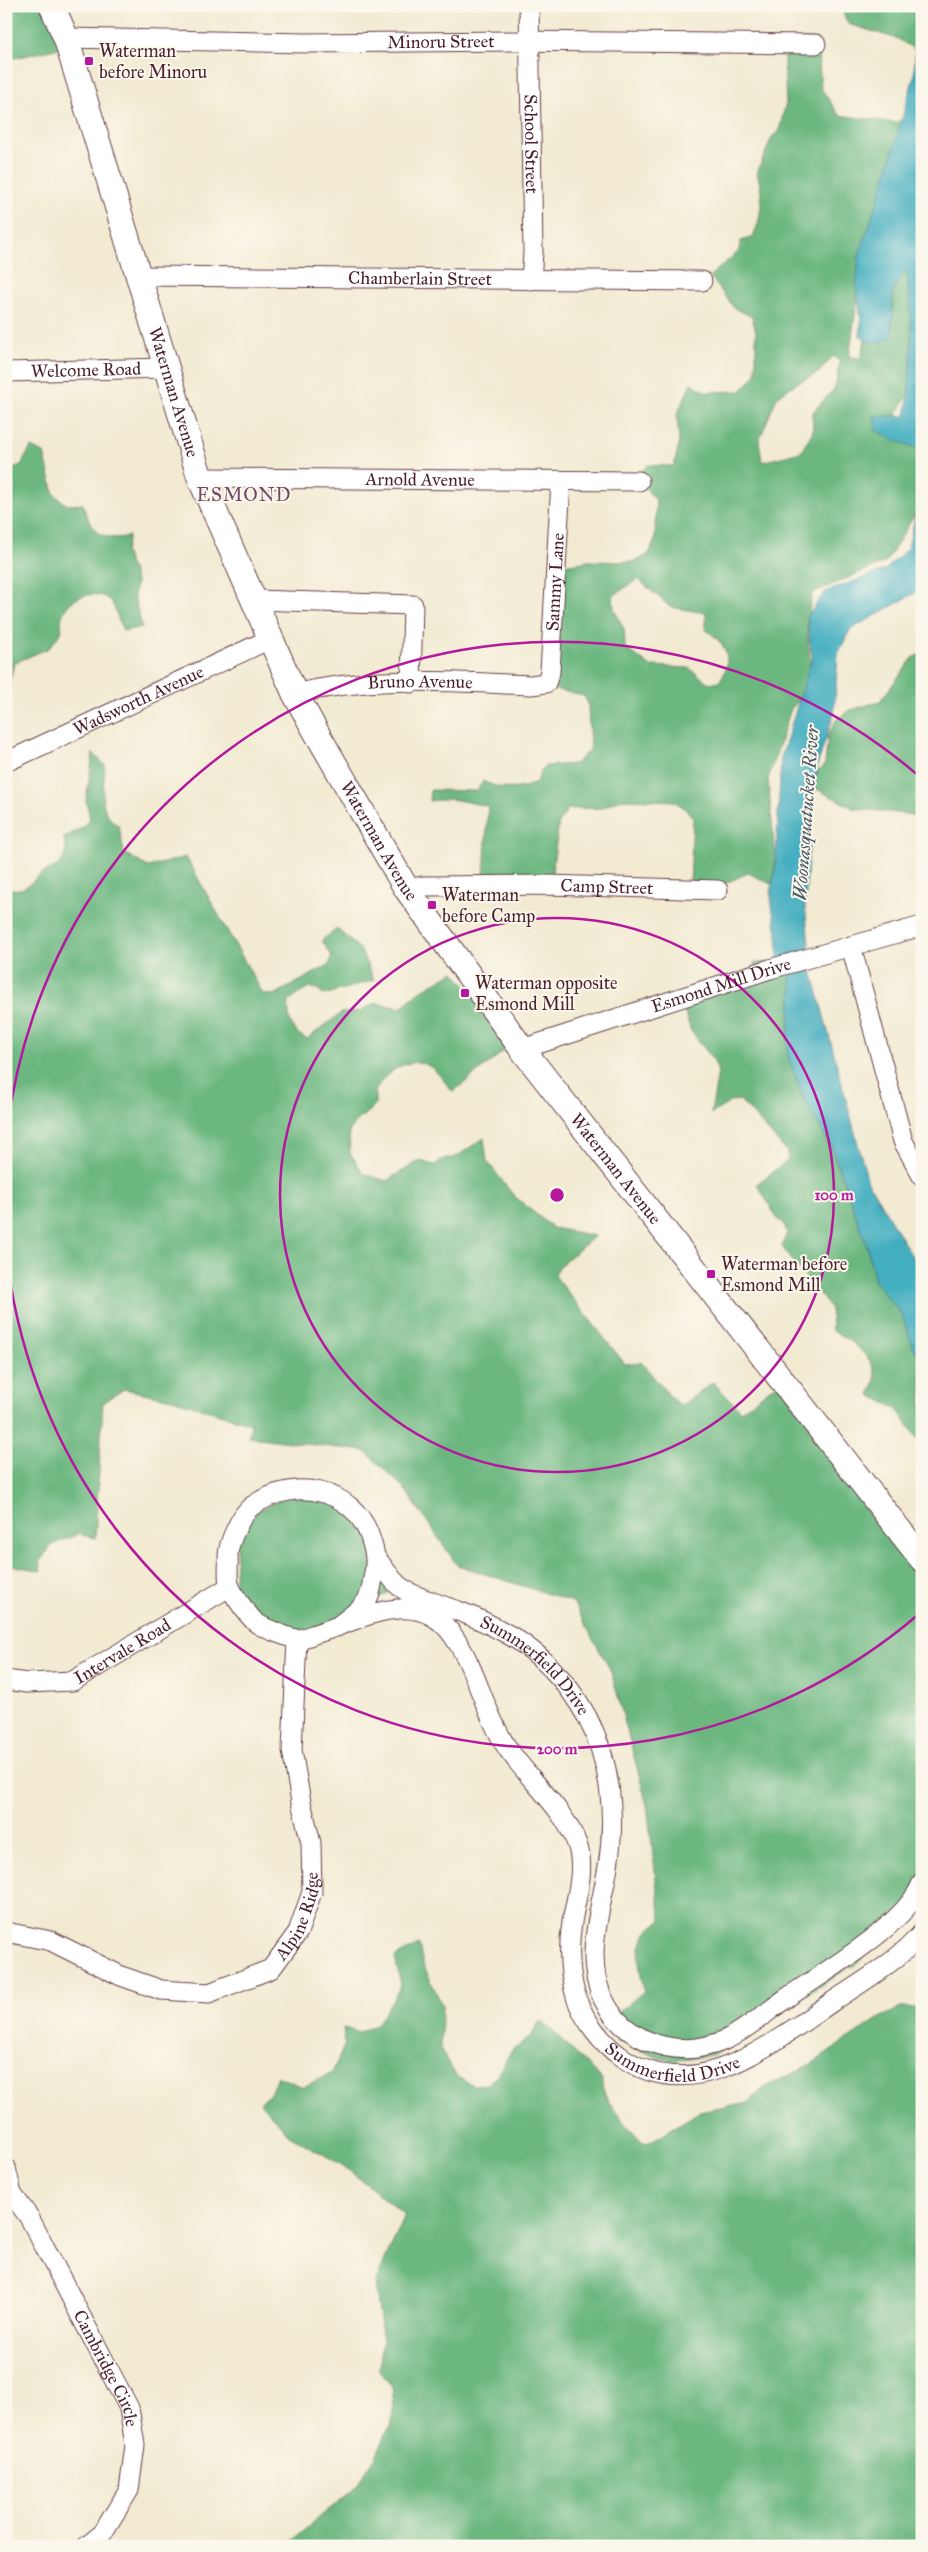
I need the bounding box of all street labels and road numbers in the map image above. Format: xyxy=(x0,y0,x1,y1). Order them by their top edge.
street label: Minoru Street xyxy=(387,30,495,53)
street label: School Street xyxy=(519,94,543,195)
street label: Chamberlain Street xyxy=(348,267,493,290)
street label: Waterman Avenue xyxy=(144,324,204,460)
street label: Welcome Road xyxy=(31,358,141,382)
street label: Arnold Avenue xyxy=(364,468,475,491)
street label: Sammy Lane xyxy=(541,532,569,632)
street label: Wadsworth Avenue xyxy=(70,660,207,740)
street label: Bruno Avenue xyxy=(367,670,473,694)
street label: Waterman Avenue xyxy=(336,777,423,905)
street label: Camp Street xyxy=(560,874,654,899)
street label: Esmond Mill Drive xyxy=(648,953,793,1018)
street label: Waterman Avenue xyxy=(566,1109,666,1229)
street label: Summerfield Drive xyxy=(477,1611,595,1719)
street label: Intervale Road xyxy=(70,1614,175,1689)
street label: Alpine Ridge xyxy=(270,1872,324,1965)
street label: Summerfield Drive xyxy=(600,2037,743,2087)
street label: Cambridge Circle xyxy=(69,2306,143,2428)

